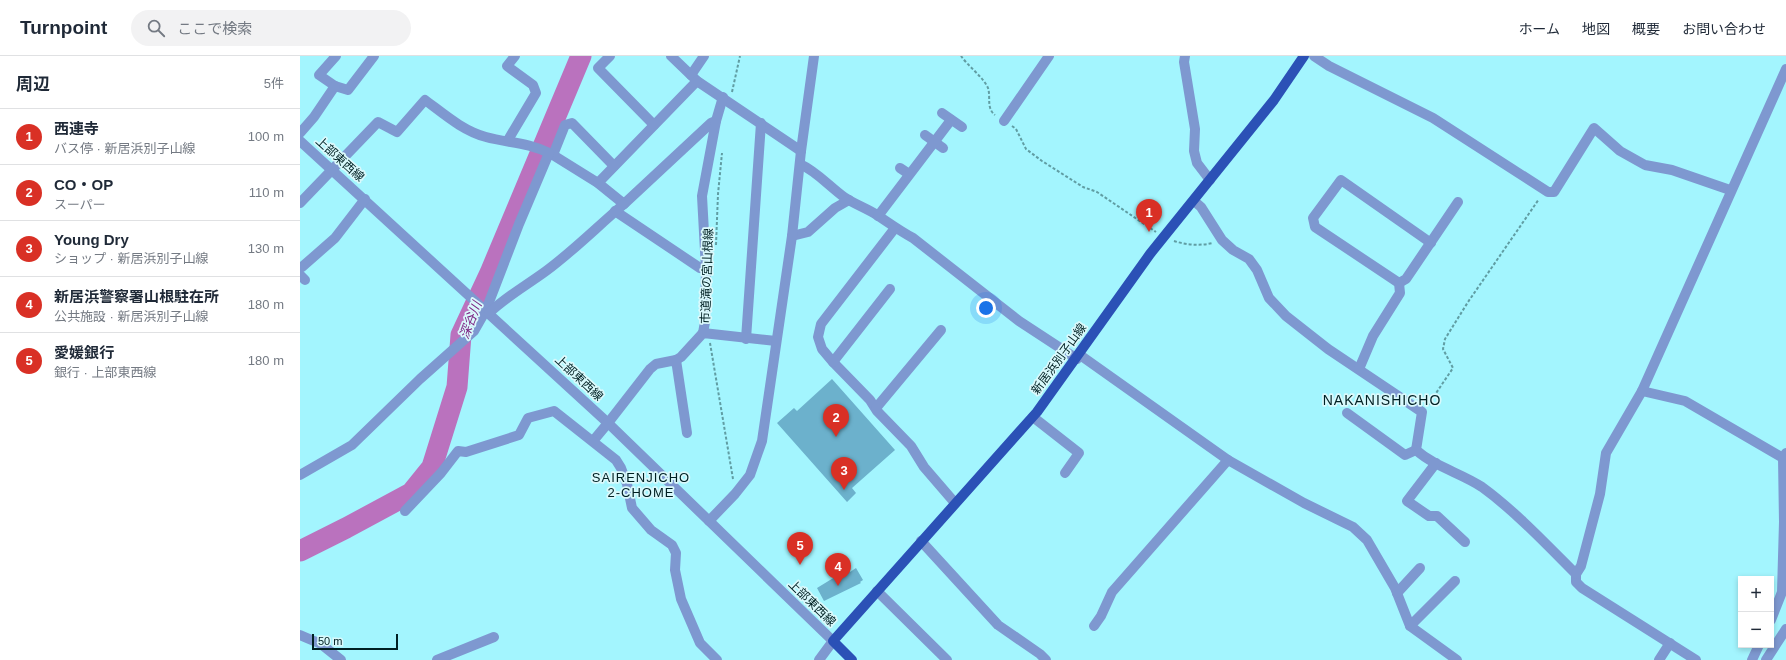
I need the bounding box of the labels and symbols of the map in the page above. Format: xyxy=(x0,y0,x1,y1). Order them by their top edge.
street label: 上部東西線 xyxy=(313,134,367,184)
pin: 1 xyxy=(1136,199,1162,232)
street label: 市道滝の宮山根線 xyxy=(698,228,716,324)
water label: 深谷川 xyxy=(456,297,485,341)
your location xyxy=(976,298,996,318)
street label: 新居浜別子山線 xyxy=(1029,321,1089,397)
street label: 上部東西線 xyxy=(552,352,606,404)
district label: NAKANISHICHO xyxy=(1323,392,1441,408)
pin: 2 xyxy=(823,404,849,437)
pin: 3 xyxy=(831,457,857,490)
district label: SAIRENJICHO 2-CHOME xyxy=(592,470,690,500)
pin: 5 xyxy=(787,532,813,565)
pin: 4 xyxy=(825,553,851,586)
street label: 上部東西線 xyxy=(786,577,838,629)
scale bar xyxy=(312,632,398,651)

